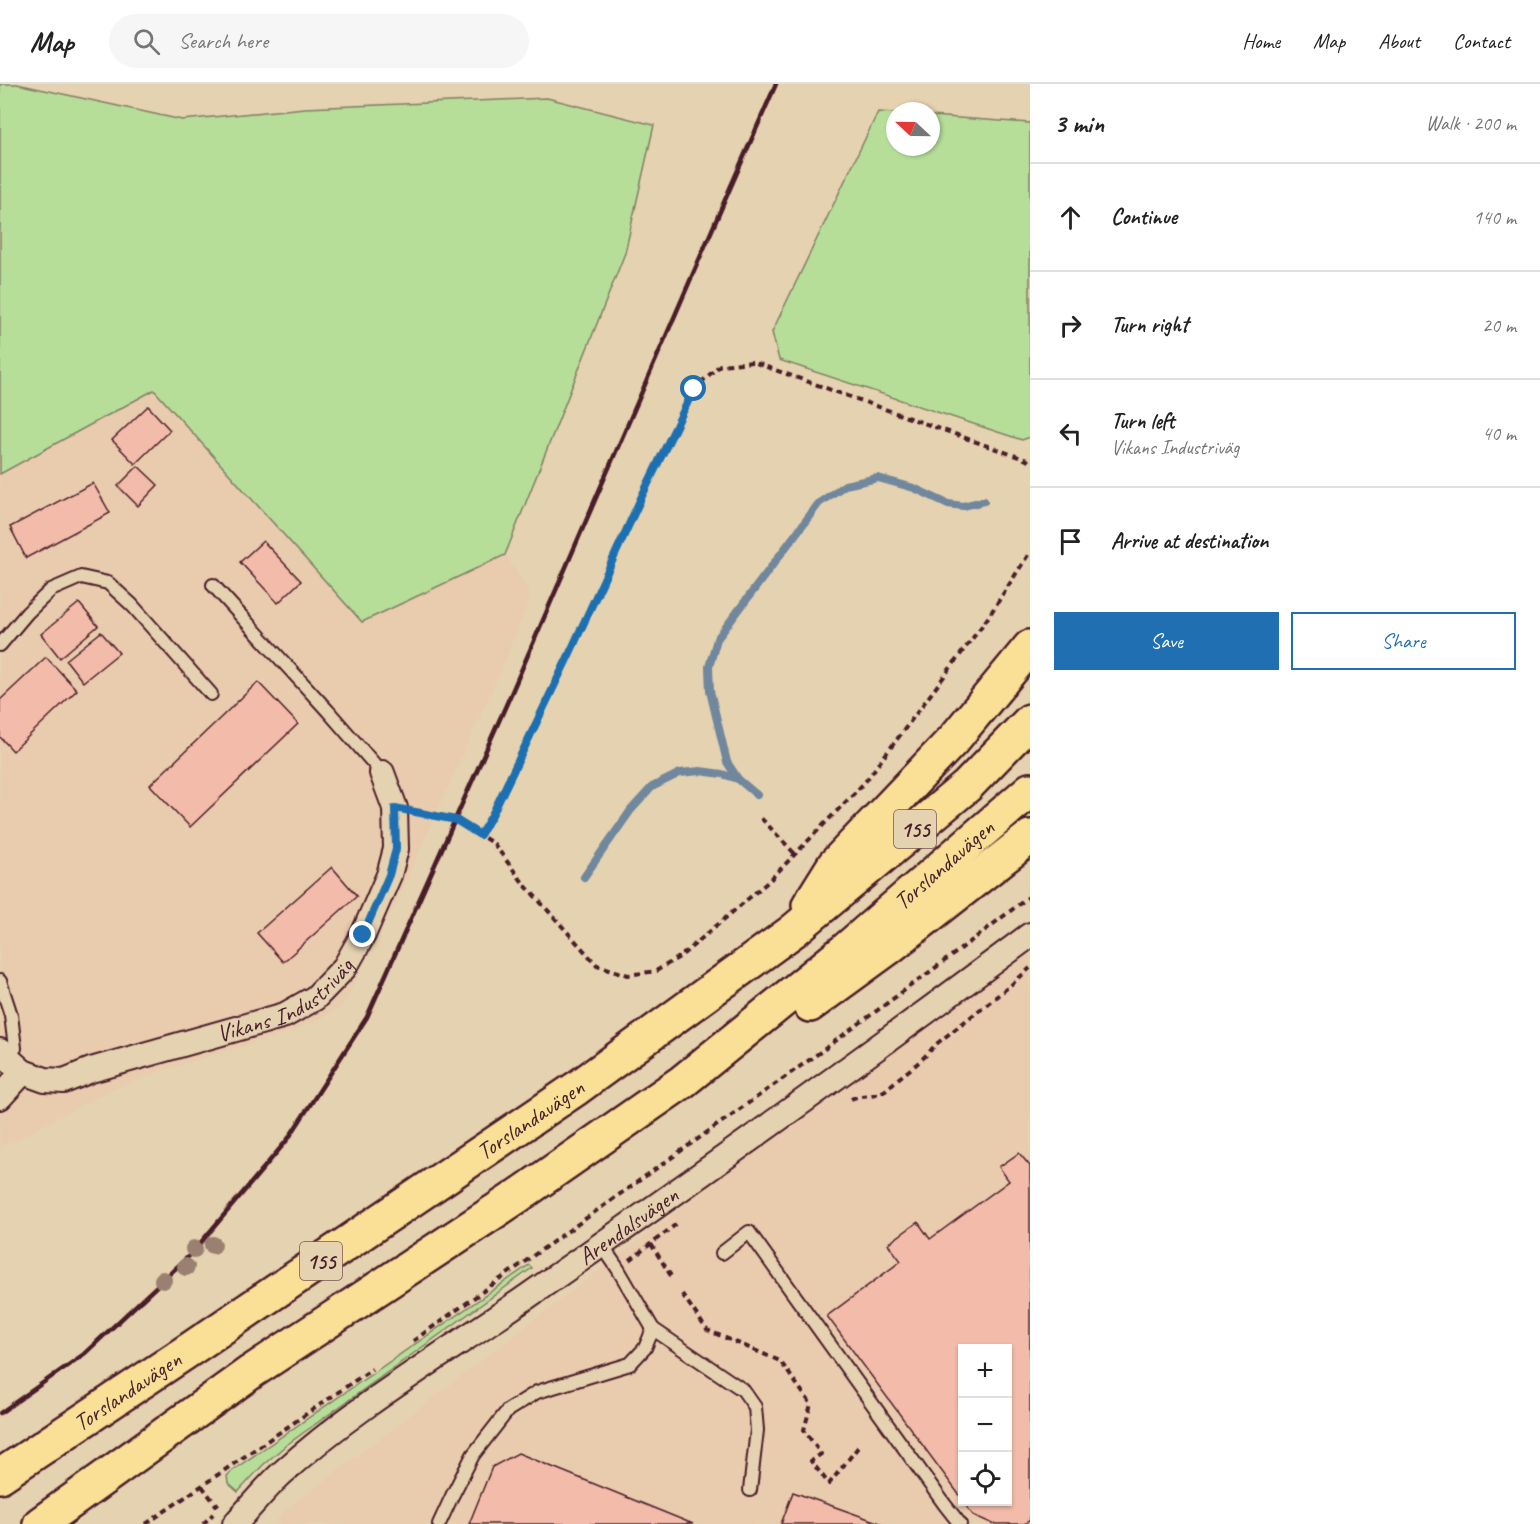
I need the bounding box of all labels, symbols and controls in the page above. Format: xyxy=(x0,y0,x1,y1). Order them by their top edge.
search box xyxy=(109,14,529,68)
text: Map xyxy=(30,24,73,59)
icon: search xyxy=(130,25,163,58)
text: Search here xyxy=(178,27,268,55)
text: Home xyxy=(1242,28,1280,54)
text: Map xyxy=(1313,28,1345,54)
text: About xyxy=(1378,28,1420,54)
text: Contact xyxy=(1453,28,1510,54)
north arrow xyxy=(886,102,940,156)
text: 3 min xyxy=(1054,107,1104,140)
text: Walk · 200 m xyxy=(1426,111,1516,136)
icon: ahead xyxy=(1054,201,1087,234)
text: Continue xyxy=(1111,203,1177,231)
text: 140 m xyxy=(1473,205,1516,230)
icon: right xyxy=(1054,309,1087,342)
text: Turn right xyxy=(1111,311,1188,339)
text: 20 m xyxy=(1482,313,1516,338)
route start xyxy=(680,375,706,401)
text: Turn left xyxy=(1111,407,1175,435)
icon: left xyxy=(1054,417,1087,450)
text: 40 m xyxy=(1482,421,1516,446)
text: Vikans Industriväg xyxy=(1111,435,1239,460)
icon: arrive xyxy=(1054,525,1087,558)
text: Arrive at destination xyxy=(1111,527,1268,555)
button: Save xyxy=(1054,612,1279,670)
button: Share xyxy=(1291,612,1516,670)
road number: 155 xyxy=(894,810,936,848)
street label: Torslandavägen xyxy=(887,813,1001,916)
route end xyxy=(349,921,375,947)
street label: Vikans Industriväg xyxy=(213,953,362,1049)
street label: Torslandavägen xyxy=(471,1073,590,1167)
street label: Arendalsvägen xyxy=(572,1180,684,1271)
road number: 155 xyxy=(300,1242,342,1280)
street label: Torslandavägen xyxy=(68,1344,187,1438)
map controls xyxy=(958,1344,1012,1506)
button: + xyxy=(958,1344,1012,1398)
button: − xyxy=(958,1398,1012,1452)
button: locate xyxy=(958,1452,1012,1506)

